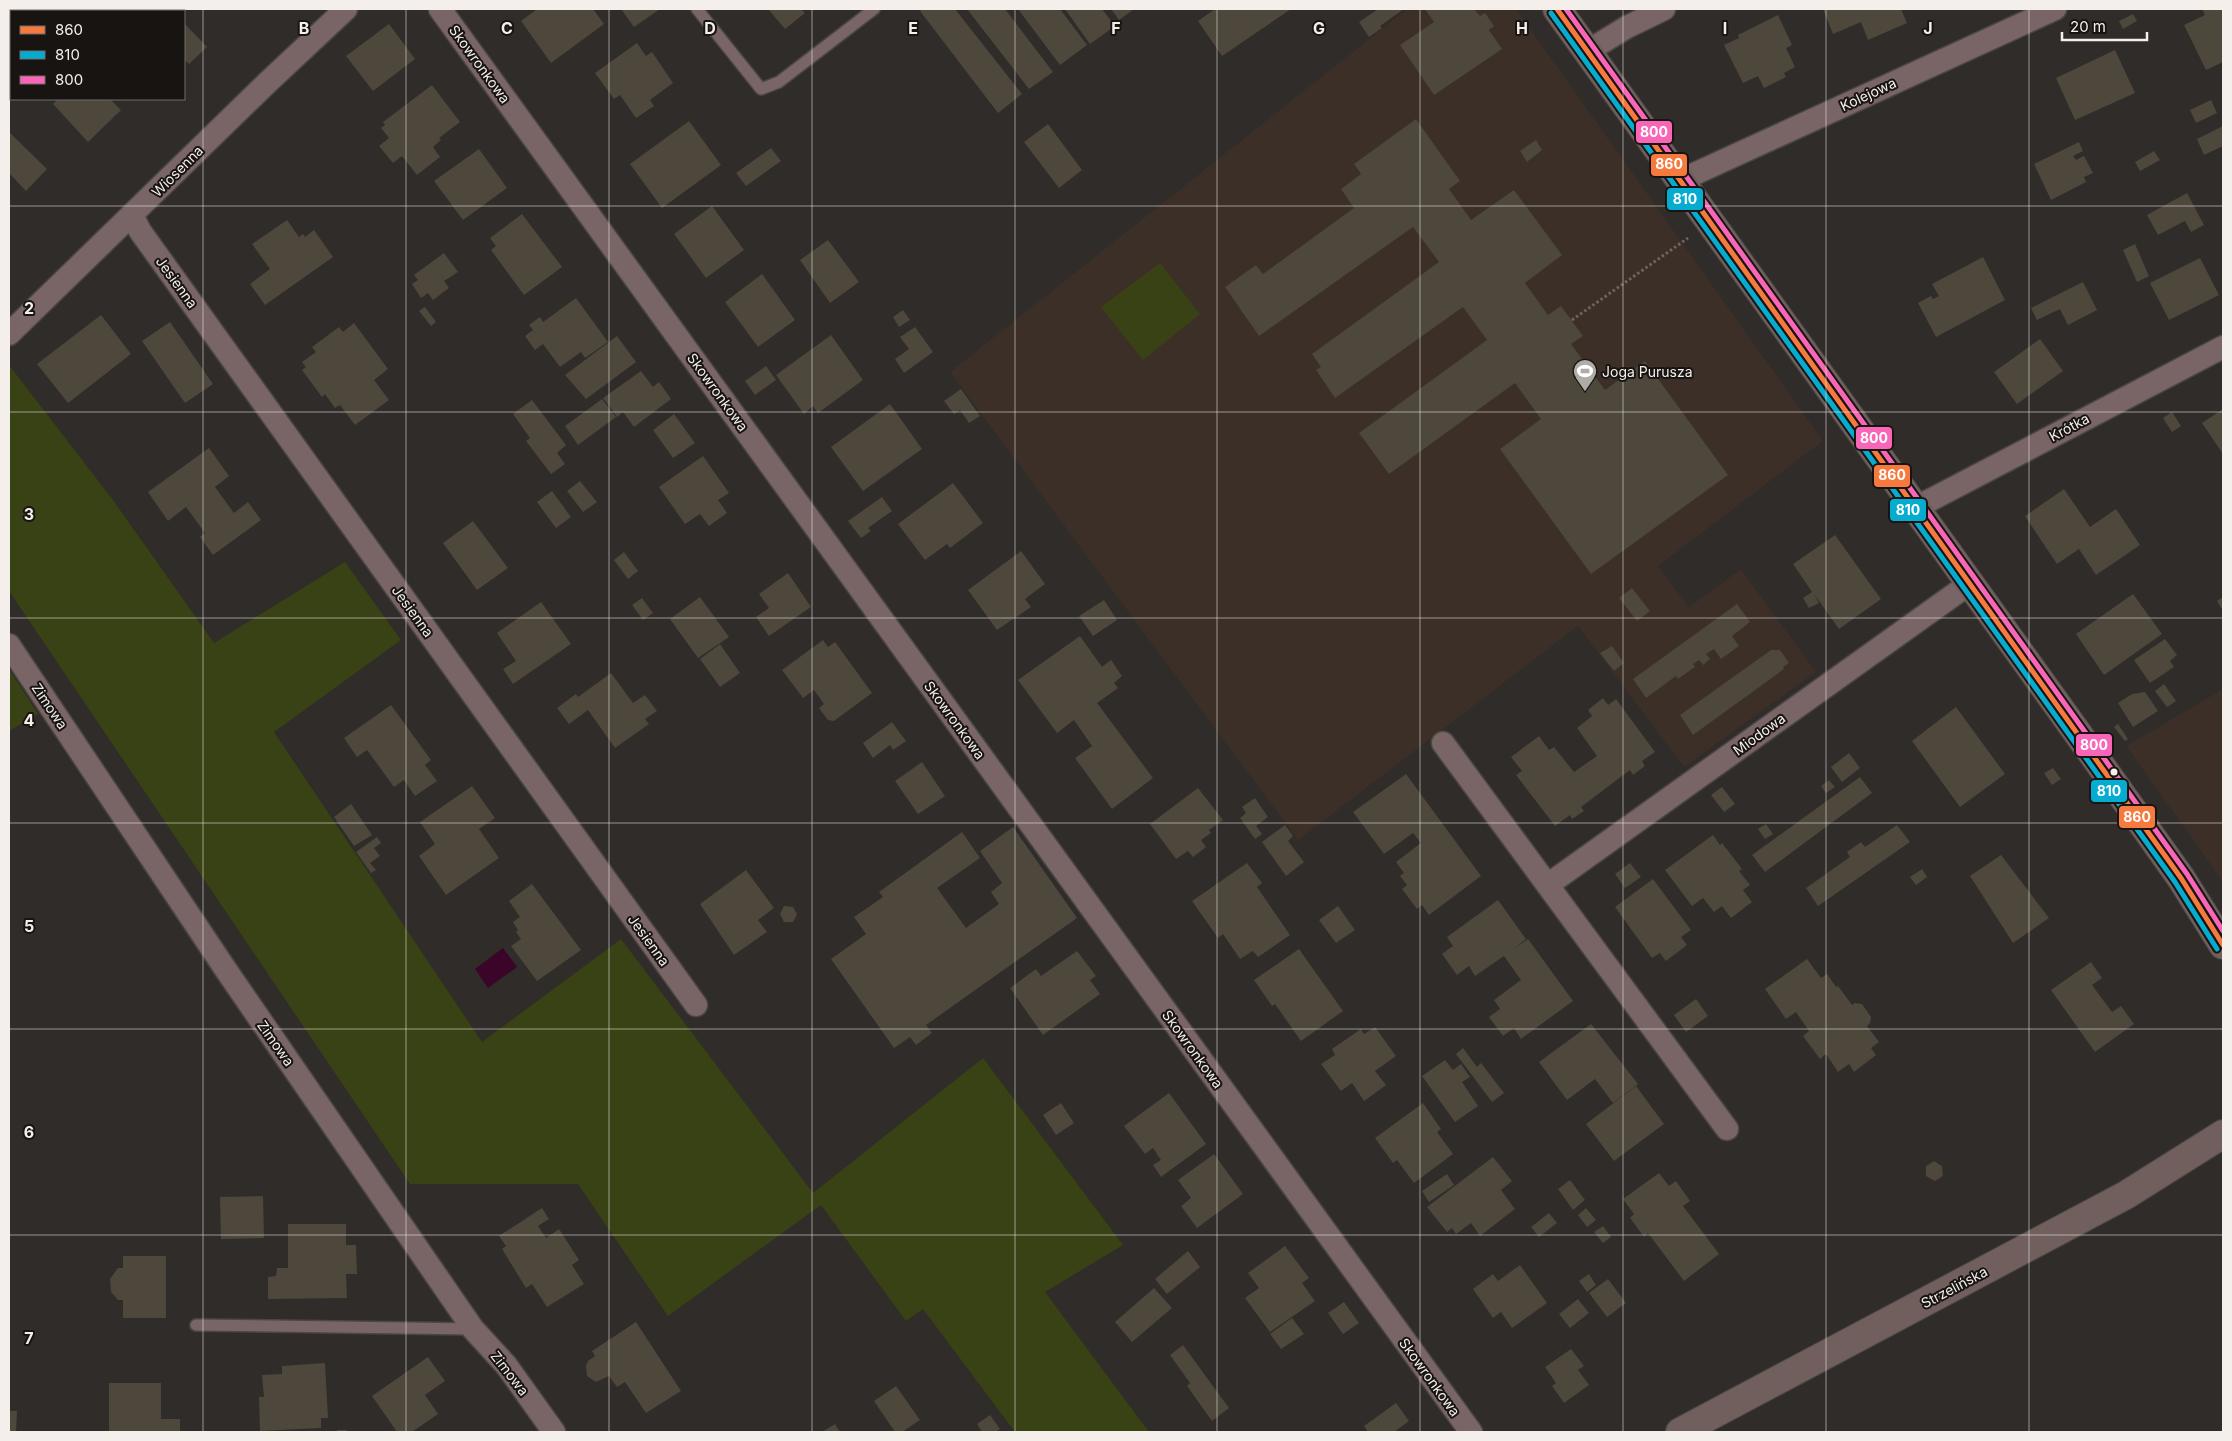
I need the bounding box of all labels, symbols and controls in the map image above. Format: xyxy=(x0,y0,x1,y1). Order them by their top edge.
legend xyxy=(10,10,185,100)
scale bar xyxy=(2062,10,2147,42)
text: 20 m xyxy=(2070,17,2106,36)
text: B xyxy=(299,18,309,38)
text: C xyxy=(501,18,513,38)
text: D xyxy=(704,18,716,38)
text: E xyxy=(908,18,918,38)
text: F xyxy=(1111,18,1121,38)
text: G xyxy=(1313,18,1325,38)
text: H xyxy=(1516,18,1528,38)
text: I xyxy=(1723,18,1727,38)
text: J xyxy=(1923,18,1933,38)
text: 860 xyxy=(55,20,83,39)
street label: Skowronkowa xyxy=(446,22,514,106)
text: 810 xyxy=(55,45,80,64)
text: 800 xyxy=(55,70,83,89)
street label: Kolejowa xyxy=(1837,74,1899,114)
line badge: 800 xyxy=(1635,120,1673,144)
text: 800 xyxy=(1640,123,1668,140)
street label: Wiosenna xyxy=(148,142,206,200)
line badge: 860 xyxy=(1650,153,1688,177)
text: 860 xyxy=(1655,155,1683,172)
line badge: 810 xyxy=(1666,187,1704,211)
text: 810 xyxy=(1673,190,1697,207)
street label: Jesienna xyxy=(153,253,201,311)
text: 2 xyxy=(24,298,34,318)
street label: Skowronkowa xyxy=(684,350,752,434)
sports icon: Joga Purusza xyxy=(1572,358,1598,392)
place label: Joga Purusza xyxy=(1602,363,1693,380)
street label: Krótka xyxy=(2046,409,2092,445)
line badge: 800 xyxy=(1855,426,1893,450)
text: 800 xyxy=(1860,429,1888,446)
line badge: 860 xyxy=(1873,464,1911,488)
text: 860 xyxy=(1878,466,1906,483)
line badge: 810 xyxy=(1889,498,1927,522)
text: 810 xyxy=(1896,501,1920,518)
text: 3 xyxy=(24,504,34,524)
street label: Jesienna xyxy=(389,582,437,640)
street label: Skowronkowa xyxy=(921,678,989,762)
street label: Zimowa xyxy=(28,680,72,732)
street label: Miodowa xyxy=(1730,709,1788,759)
text: 4 xyxy=(24,710,35,730)
line badge: 800 xyxy=(2075,733,2113,757)
text: 800 xyxy=(2080,736,2108,753)
unlabelled marker xyxy=(2109,767,2119,777)
line badge: 810 xyxy=(2090,779,2128,803)
text: 810 xyxy=(2097,782,2121,799)
line badge: 860 xyxy=(2118,805,2156,829)
text: 860 xyxy=(2123,808,2151,825)
street label: Jesienna xyxy=(625,911,673,969)
text: 5 xyxy=(24,916,34,936)
street label: Skowronkowa xyxy=(1159,1007,1227,1091)
street label: Zimowa xyxy=(254,1017,298,1069)
text: 6 xyxy=(24,1122,34,1142)
street label: Strzelińska xyxy=(1918,1262,1990,1312)
text: 7 xyxy=(24,1328,34,1348)
street label: Skowronkowa xyxy=(1396,1335,1464,1419)
street label: Zimowa xyxy=(487,1347,533,1399)

